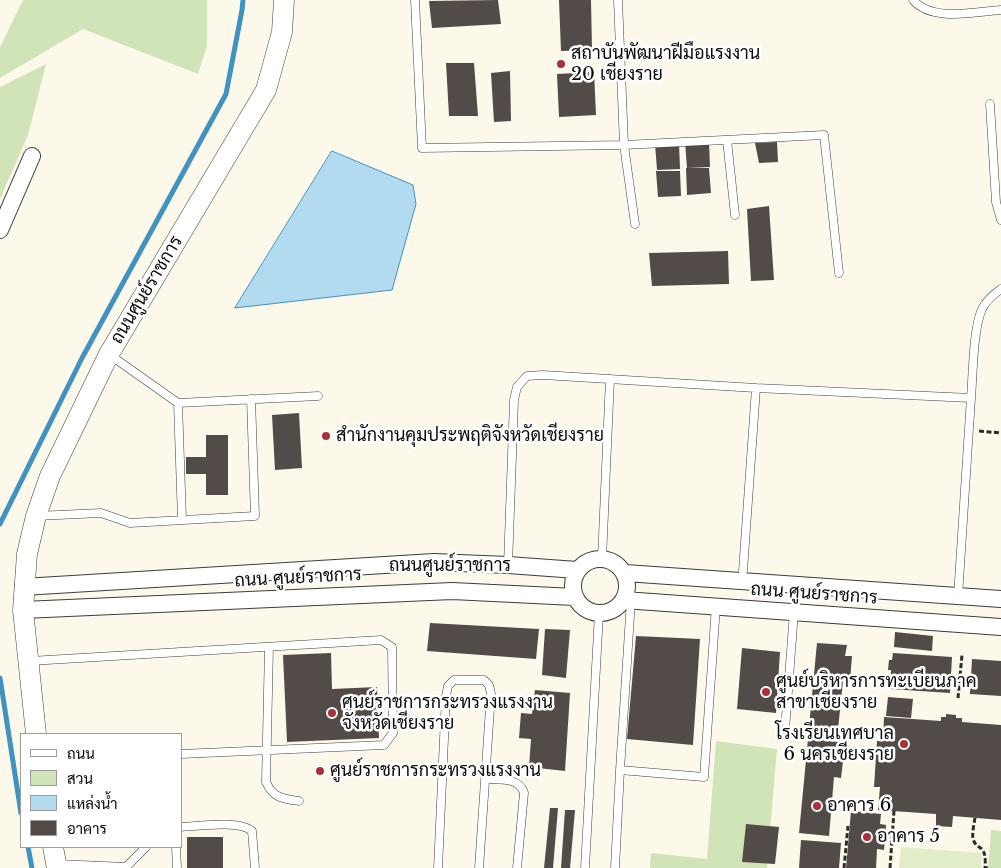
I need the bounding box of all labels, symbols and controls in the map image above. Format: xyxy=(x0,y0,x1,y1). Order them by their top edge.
place label: สถาบันพัฒนาฝีมือแรงงาน 20 เชียงราย xyxy=(571,43,760,86)
marker: สถาบันพัฒนาฝีมือแรงงาน 20 เชียงราย xyxy=(555,58,567,70)
street label: ถนนศูนย์ราชการ xyxy=(106,232,188,348)
place label: สำนักงานคุมประพฤติจังหวัดเชียงราย xyxy=(336,425,604,447)
marker: สำนักงานคุมประพฤติจังหวัดเชียงราย xyxy=(320,430,332,442)
street label: ถนนศูนย์ราชการ xyxy=(389,555,511,577)
street label: ถนน ศูนย์ราชการ xyxy=(234,564,362,592)
street label: ถนน ศูนย์ราชการ xyxy=(750,579,878,609)
place label: ศูนย์บริหารการทะเบียนภาค สาขาเชียงราย xyxy=(776,671,977,714)
marker: ศูนย์บริหารการทะเบียนภาค สาขาเชียงราย xyxy=(760,686,772,698)
place label: ศูนย์ราชการกระทรวงแรงงาน จังหวัดเชียงราย xyxy=(342,692,553,734)
marker: ศูนย์ราชการกระทรวงแรงงาน จังหวัดเชียงราย xyxy=(326,707,338,719)
place label: โรงเรียนเทศบาล 6 นครเชียงราย xyxy=(775,723,894,766)
legend xyxy=(20,733,182,848)
marker: โรงเรียนเทศบาล 6 นครเชียงราย xyxy=(898,738,910,750)
text: ถนน xyxy=(67,744,95,763)
place label: ศูนย์ราชการกระทรวงแรงงาน xyxy=(330,760,541,782)
marker: ศูนย์ราชการกระทรวงแรงงาน xyxy=(314,765,326,777)
text: สวน xyxy=(67,769,93,788)
text: แหล่งน้ำ xyxy=(67,794,118,813)
place label: อาคาร 6 xyxy=(827,795,891,817)
marker: อาคาร 6 xyxy=(811,800,823,812)
text: อาคาร xyxy=(67,819,107,838)
place label: อาคาร 5 xyxy=(877,826,940,848)
marker: อาคาร 5 xyxy=(861,831,873,843)

